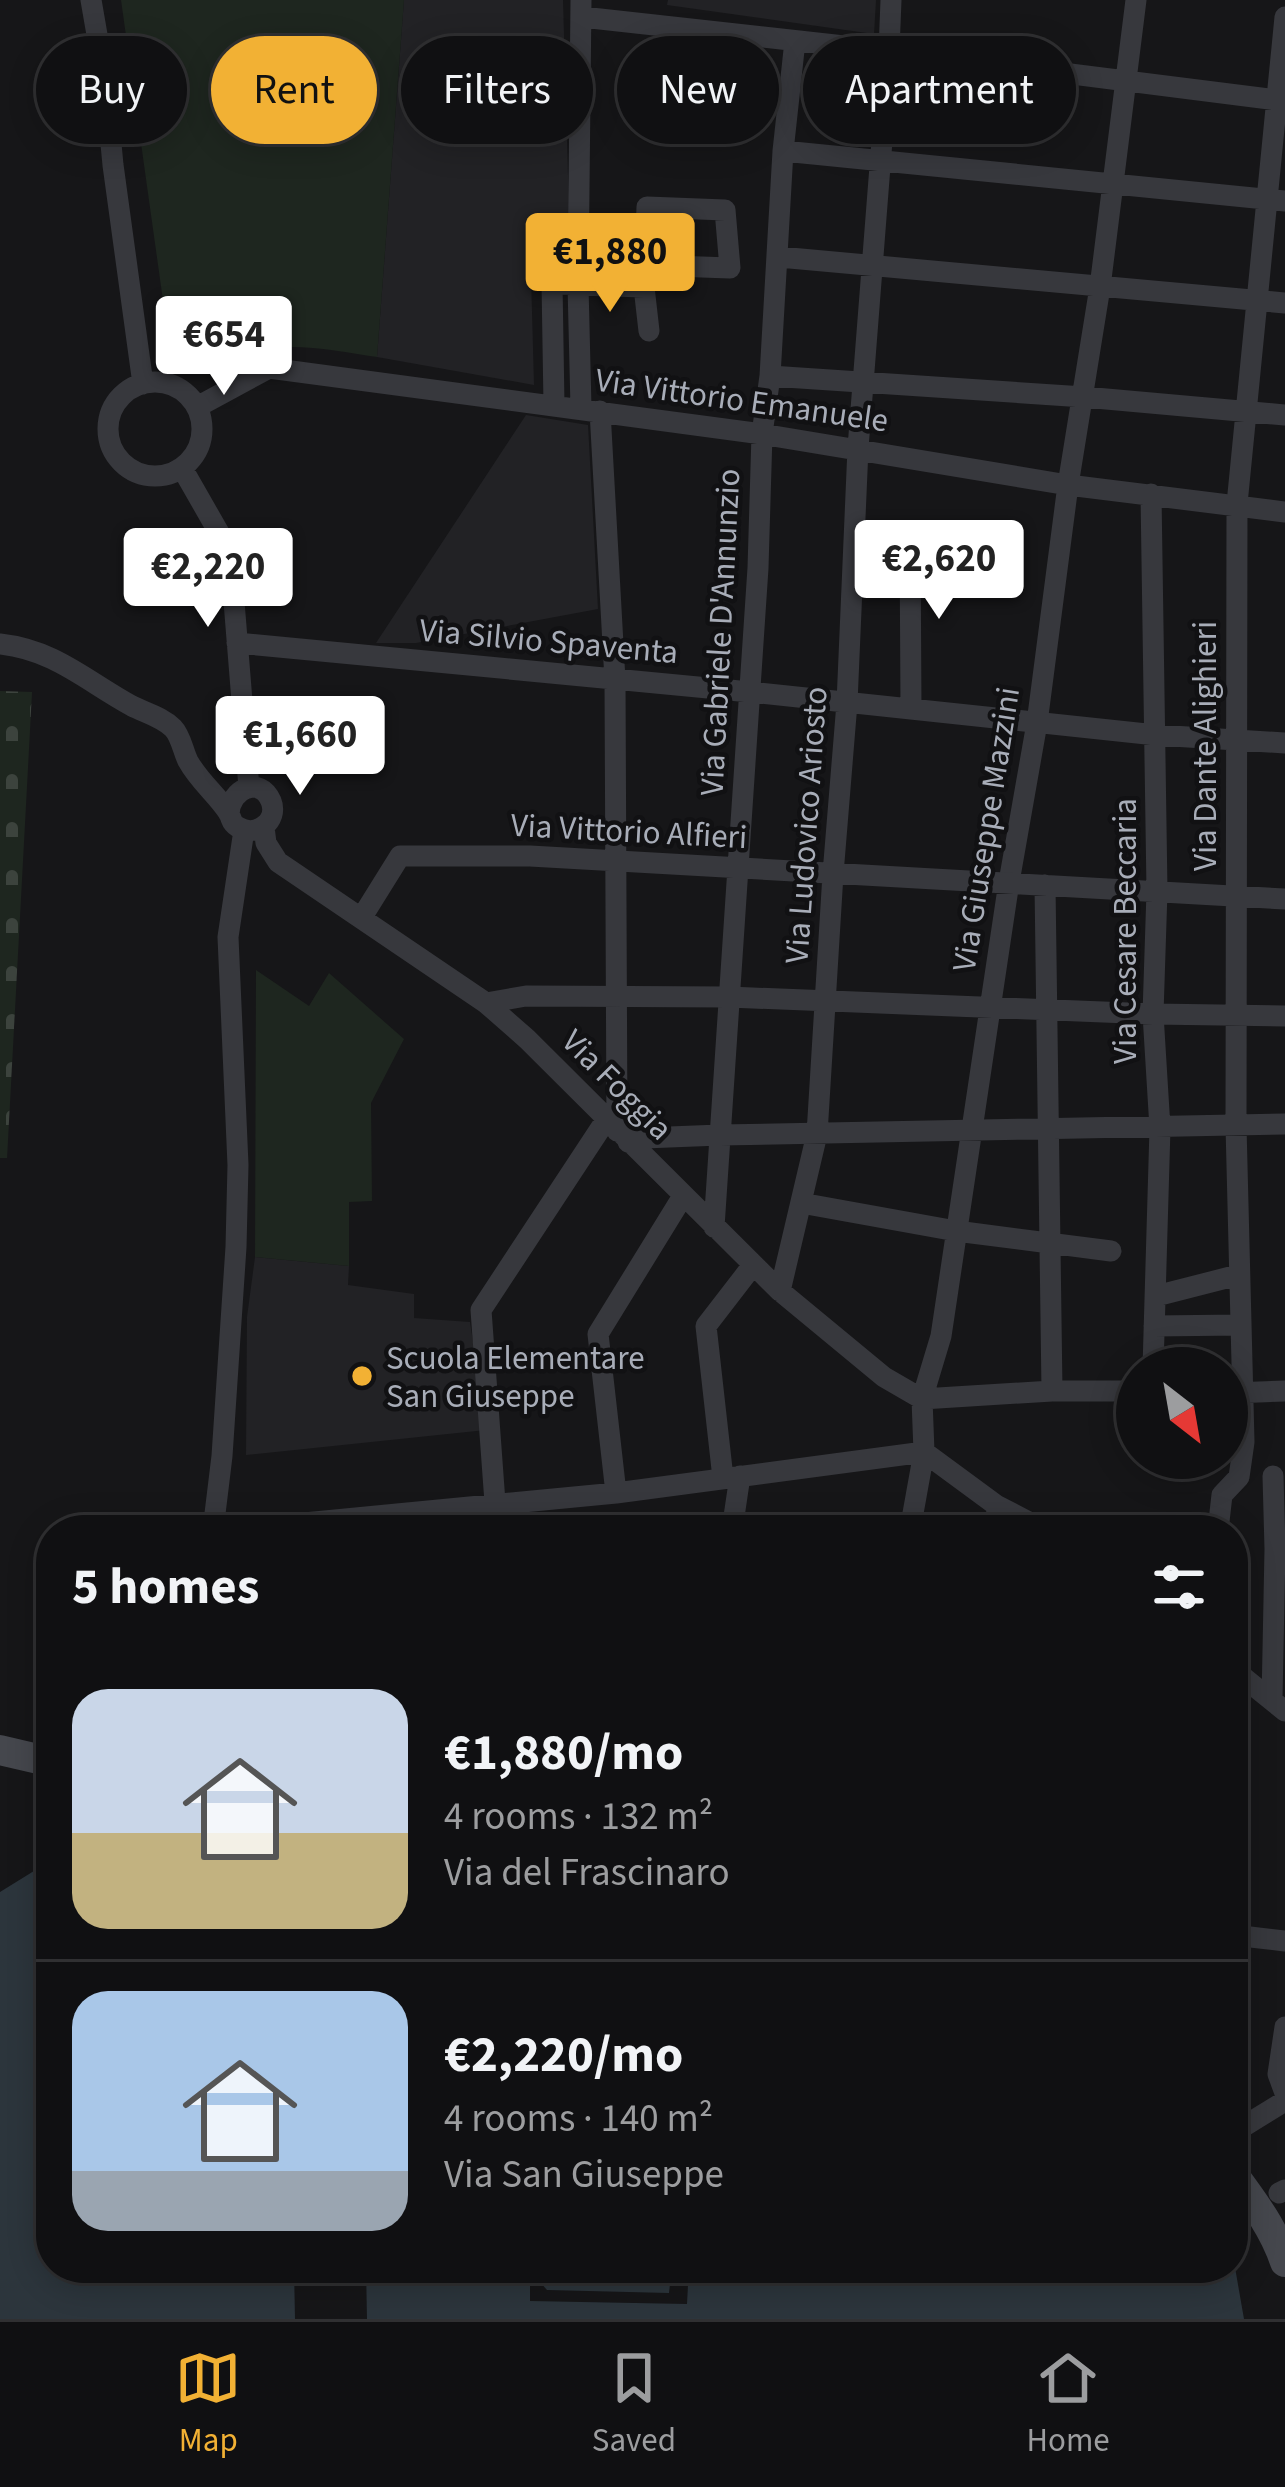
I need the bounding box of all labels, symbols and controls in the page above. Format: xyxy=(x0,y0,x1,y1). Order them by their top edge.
chip: Buy xyxy=(36,36,187,144)
chip: Rent xyxy=(211,36,377,144)
chip: Filters xyxy=(401,36,593,144)
chip: New xyxy=(617,36,779,144)
chip: Apartment xyxy=(803,36,1076,144)
pin: €1,880 xyxy=(512,213,708,315)
text: €1,880 xyxy=(553,224,667,280)
pin: €654 xyxy=(153,296,295,398)
text: €654 xyxy=(183,307,265,363)
street label: Via Vittorio Emanuele xyxy=(592,357,891,444)
street label: Via Gabriele D'Annunzio xyxy=(688,467,753,797)
pin: €2,620 xyxy=(841,520,1037,622)
pin: €2,220 xyxy=(110,528,306,630)
text: €2,620 xyxy=(882,531,996,587)
text: €2,220 xyxy=(151,539,265,595)
street label: Via Silvio Spaventa xyxy=(418,607,680,676)
street label: Via Dante Alighieri xyxy=(1182,621,1229,871)
street label: Via Giuseppe Mazzini xyxy=(941,684,1032,975)
street label: Via Ludovico Ariosto xyxy=(773,685,840,965)
pin: €1,660 xyxy=(202,696,398,798)
text: €1,660 xyxy=(243,707,357,763)
street label: Via Cesare Beccaria xyxy=(1102,798,1149,1064)
street label: Via Vittorio Alfieri xyxy=(510,802,748,861)
street label: Via Foggia xyxy=(551,1019,683,1151)
place label: Scuola Elementare San Giuseppe xyxy=(386,1335,645,1420)
north arrow xyxy=(1116,1347,1248,1479)
map controls xyxy=(1116,1347,1248,1479)
marker: Scuola Elementare San Giuseppe xyxy=(349,1363,375,1389)
text: 5 homes xyxy=(72,1551,259,1623)
icon: filters xyxy=(1146,1554,1212,1620)
text: €1,880/mo xyxy=(444,1717,683,1789)
icon: home xyxy=(168,1737,312,1881)
text: 4 rooms · 132 m² xyxy=(444,1789,713,1845)
text: Via del Frascinaro xyxy=(444,1845,730,1901)
text: €2,220/mo xyxy=(444,2019,683,2091)
icon: home xyxy=(168,2039,312,2183)
text: 4 rooms · 140 m² xyxy=(444,2091,713,2147)
text: Via San Giuseppe xyxy=(444,2147,724,2203)
tab: Map xyxy=(175,2345,241,2464)
tab: Saved xyxy=(592,2345,676,2464)
tab: Home xyxy=(1027,2345,1110,2464)

